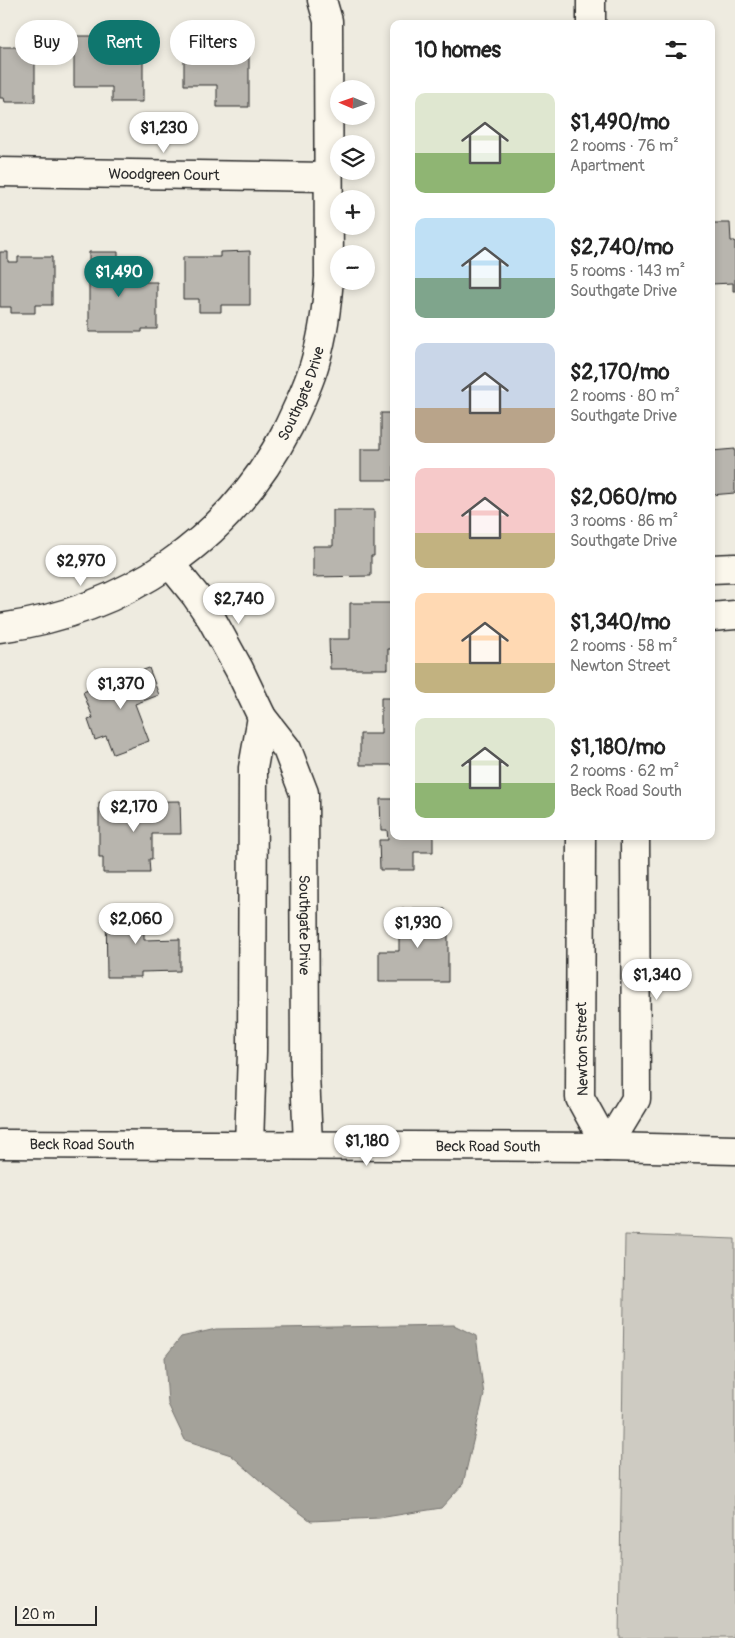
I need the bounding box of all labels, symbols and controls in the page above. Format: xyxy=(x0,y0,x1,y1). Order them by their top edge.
chip: Buy xyxy=(15,20,78,65)
chip: Rent xyxy=(88,20,160,65)
chip: Filters xyxy=(170,20,255,65)
icon: filters xyxy=(662,36,690,64)
text: 10 homes xyxy=(415,37,501,64)
north arrow xyxy=(330,80,375,125)
map controls xyxy=(330,80,375,290)
text: $1,490/mo xyxy=(570,109,670,136)
pin: $1,230 xyxy=(123,112,205,154)
icon: home xyxy=(455,113,515,173)
text: $1,230 xyxy=(140,118,188,138)
button: layers xyxy=(330,135,375,180)
text: 2 rooms · 76 m² xyxy=(570,136,679,156)
text: Apartment xyxy=(570,156,645,176)
street label: Woodgreen Court xyxy=(108,165,221,185)
button: + xyxy=(330,190,375,235)
text: $2,740/mo xyxy=(570,234,674,261)
icon: home xyxy=(455,238,515,298)
button: − xyxy=(330,245,375,290)
pin: $1,490 xyxy=(78,256,160,298)
text: 5 rooms · 143 m² xyxy=(570,261,685,281)
text: $1,490 xyxy=(95,262,143,282)
text: Southgate Drive xyxy=(570,281,677,301)
street label: Southgate Drive xyxy=(274,344,329,444)
text: $2,170/mo xyxy=(570,359,670,386)
icon: home xyxy=(455,363,515,423)
text: 2 rooms · 80 m² xyxy=(570,386,680,406)
text: Southgate Drive xyxy=(570,406,677,426)
text: $2,060/mo xyxy=(570,484,677,511)
icon: home xyxy=(455,488,515,548)
text: 3 rooms · 86 m² xyxy=(570,511,678,531)
text: Southgate Drive xyxy=(570,531,677,551)
pin: $2,970 xyxy=(40,544,122,587)
text: $2,970 xyxy=(56,551,106,571)
pin: $2,740 xyxy=(198,582,280,625)
text: $2,740 xyxy=(214,589,264,609)
text: $1,340/mo xyxy=(570,609,671,636)
icon: home xyxy=(455,613,515,673)
text: 2 rooms · 58 m² xyxy=(570,636,678,656)
text: Newton Street xyxy=(570,656,670,676)
pin: $1,370 xyxy=(80,668,162,710)
text: $1,370 xyxy=(97,674,145,694)
text: $1,180/mo xyxy=(570,734,666,761)
icon: home xyxy=(455,738,515,798)
text: 2 rooms · 62 m² xyxy=(570,761,679,781)
text: Beck Road South xyxy=(570,781,682,801)
pin: $2,170 xyxy=(93,790,175,833)
text: $2,170 xyxy=(110,797,158,817)
street label: Southgate Drive xyxy=(294,875,314,976)
pin: $2,060 xyxy=(95,902,177,945)
pin: $1,930 xyxy=(377,906,459,949)
text: $2,060 xyxy=(110,909,162,929)
text: $1,930 xyxy=(394,913,442,933)
pin: $1,340 xyxy=(616,958,698,1001)
text: $1,340 xyxy=(633,965,681,985)
street label: Newton Street xyxy=(572,1001,593,1096)
pin: $1,180 xyxy=(326,1124,408,1167)
text: $1,180 xyxy=(345,1131,389,1151)
street label: Beck Road South xyxy=(30,1135,134,1155)
street label: Beck Road South xyxy=(436,1137,540,1157)
scale bar xyxy=(15,1603,98,1626)
text: 20 m xyxy=(22,1606,55,1623)

